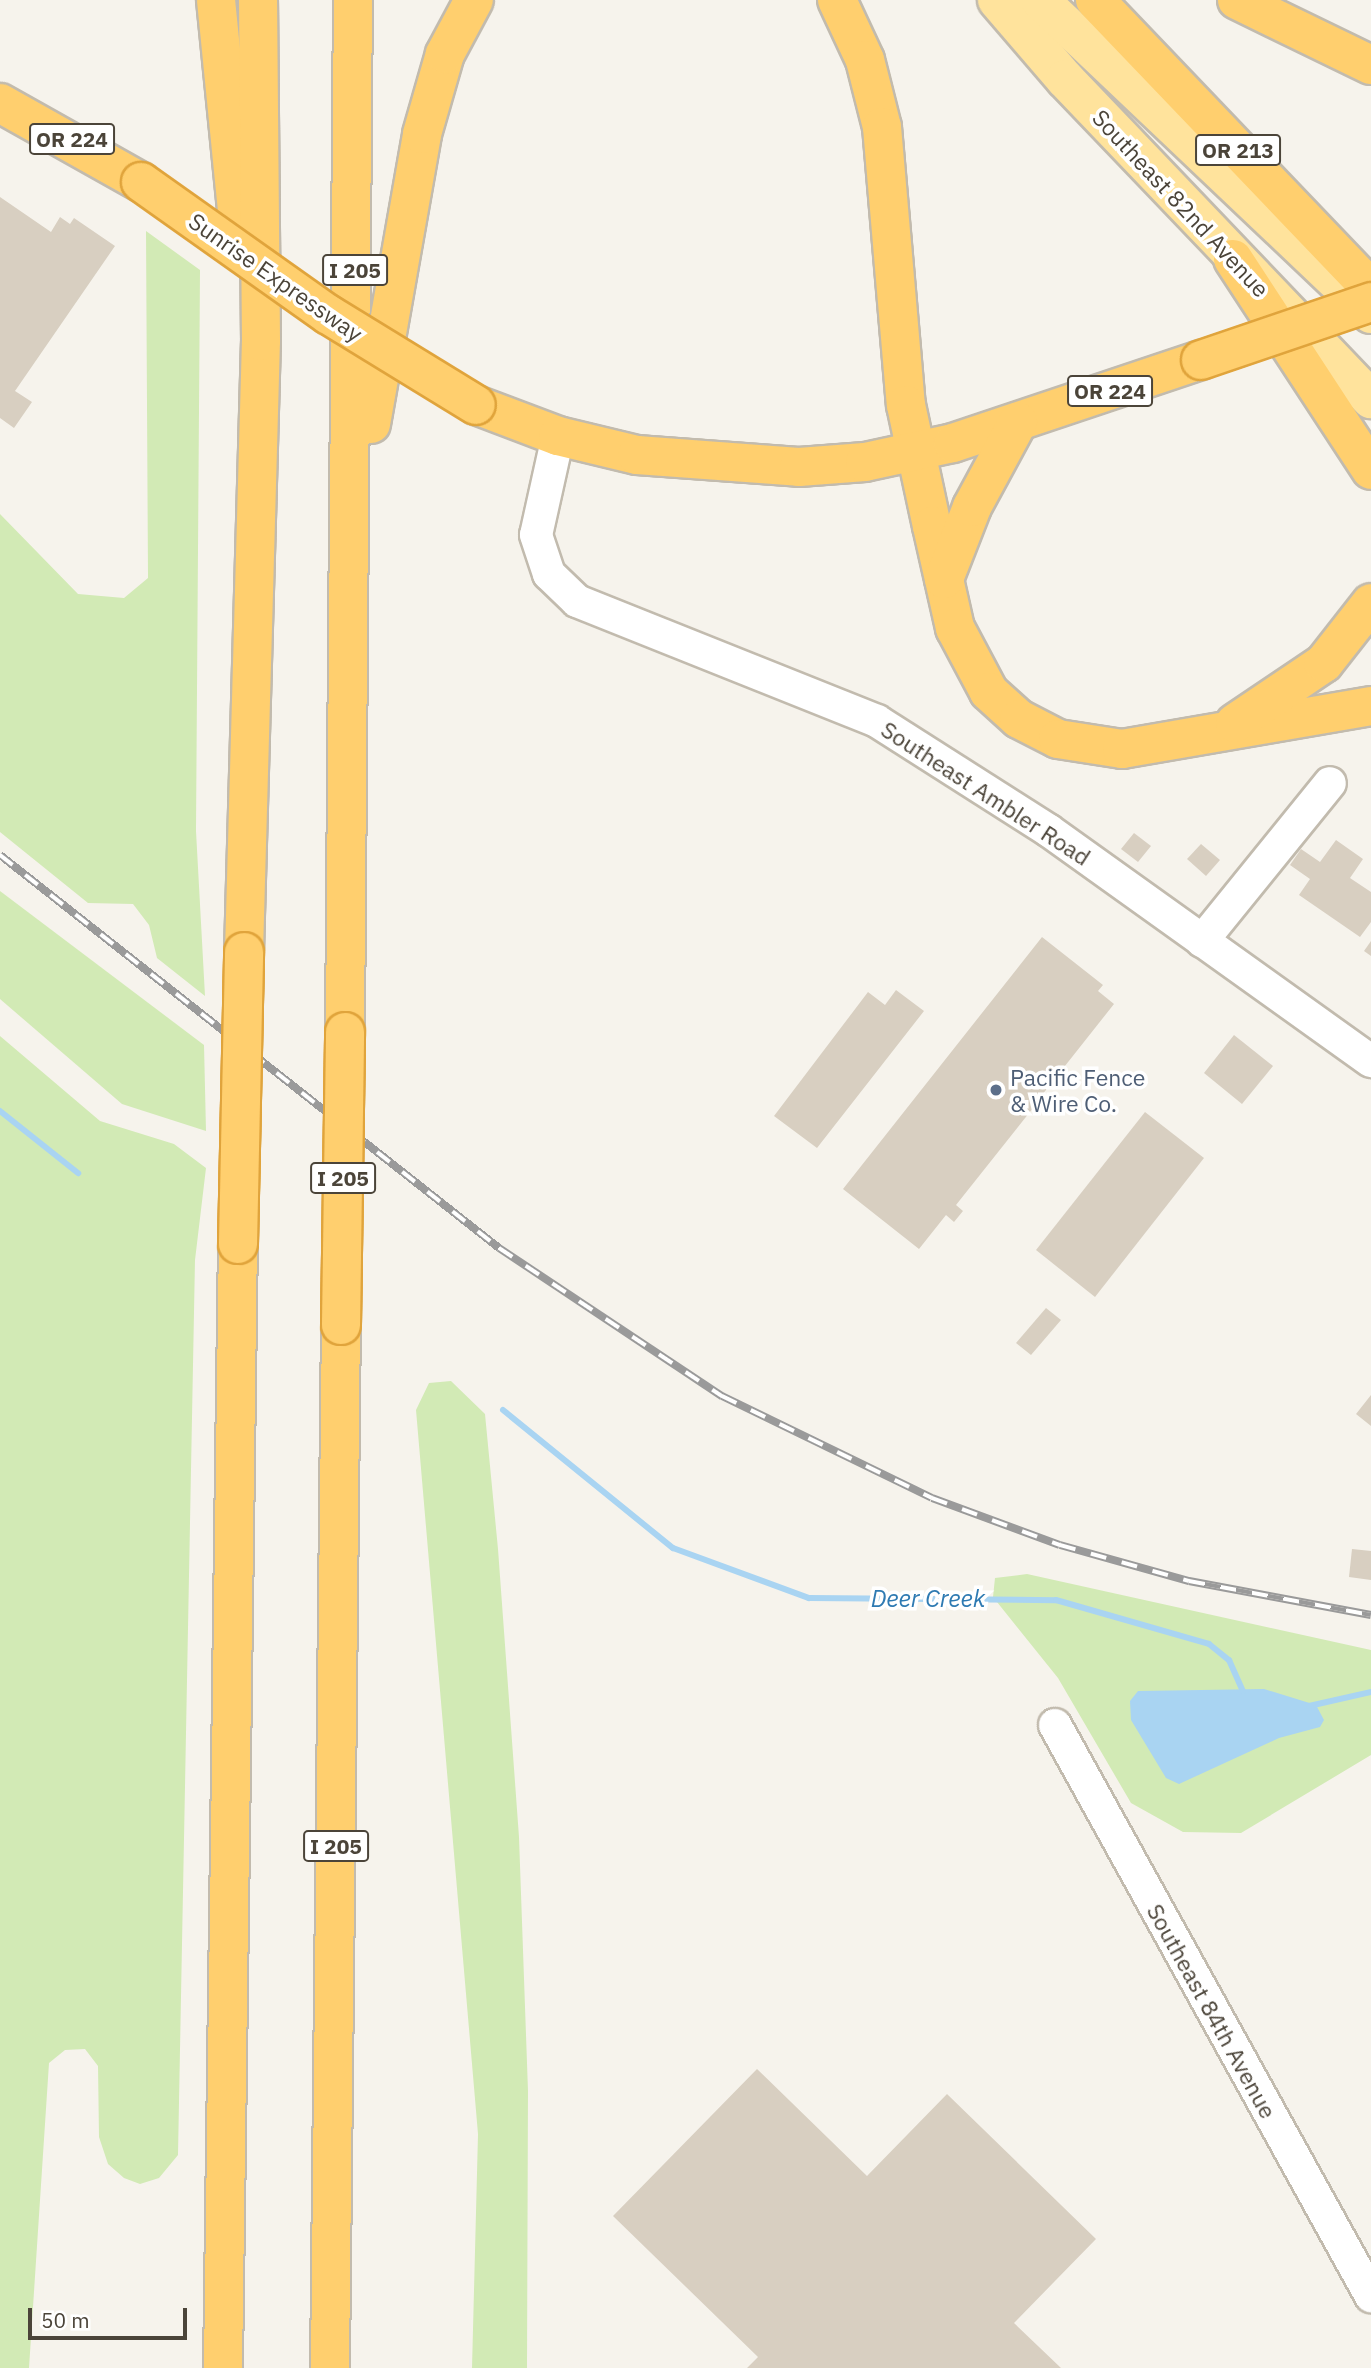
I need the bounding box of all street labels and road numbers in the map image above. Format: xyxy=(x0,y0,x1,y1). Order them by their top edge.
street label: Southeast 82nd Avenue xyxy=(1087,104,1275,302)
road number: OR 224 xyxy=(28,122,116,156)
road number: OR 213 xyxy=(1194,132,1282,168)
street label: Sunrise Expressway xyxy=(184,207,368,347)
road number: I 205 xyxy=(322,252,388,288)
road number: OR 224 xyxy=(1066,374,1154,408)
street label: Southeast Ambler Road xyxy=(876,715,1096,871)
road number: I 205 xyxy=(310,1160,376,1196)
road number: I 205 xyxy=(303,1828,369,1864)
street label: Southeast 84th Avenue xyxy=(1142,1899,1282,2123)

